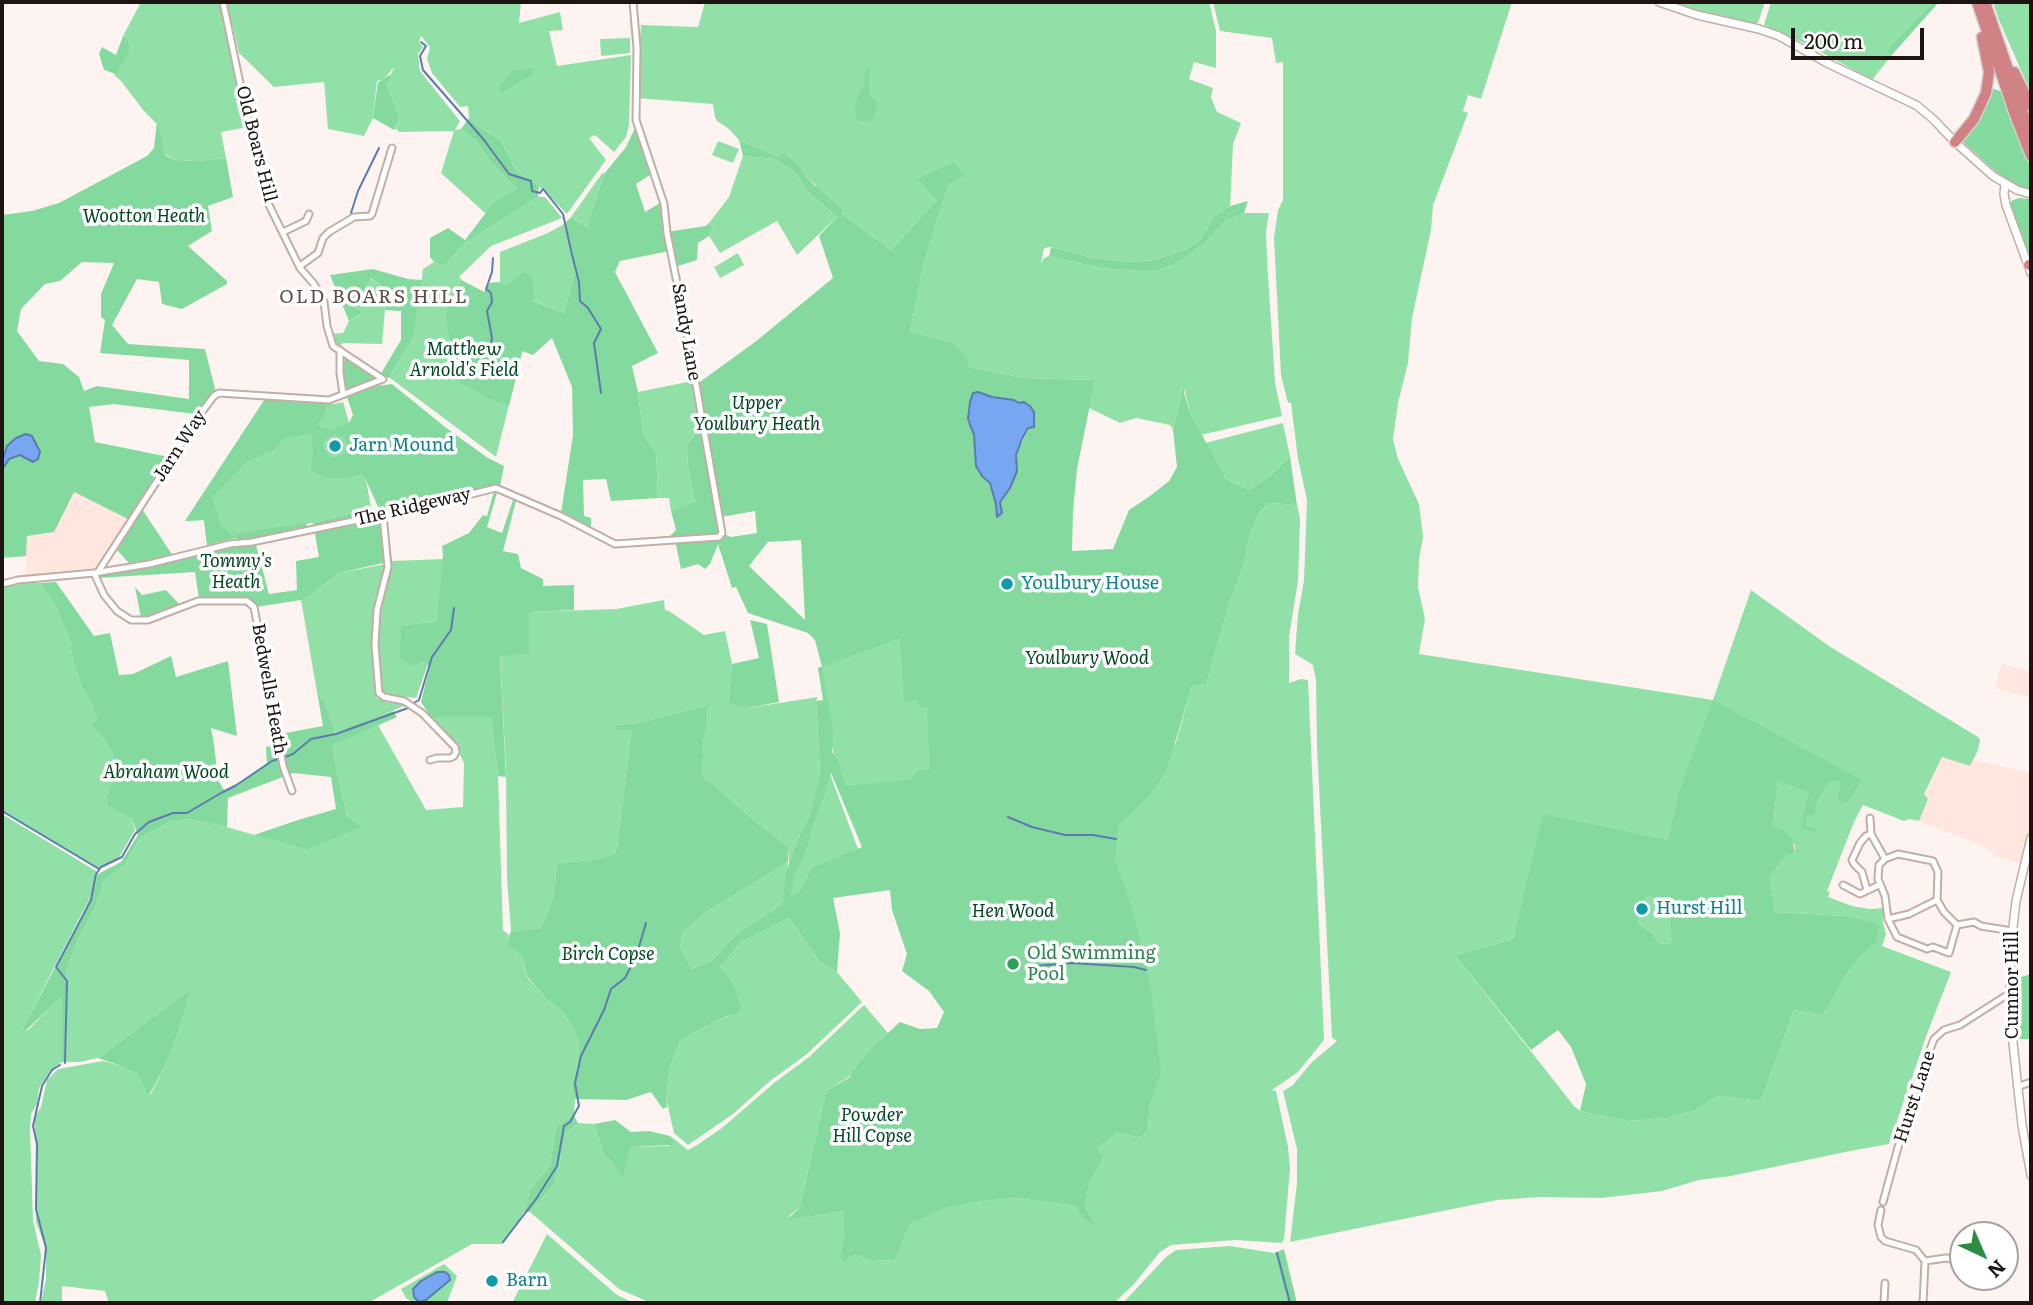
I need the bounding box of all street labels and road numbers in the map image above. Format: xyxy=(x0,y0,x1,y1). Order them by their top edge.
street label: Old Boars Hill xyxy=(231,83,281,205)
street label: Sandy Lane xyxy=(667,282,705,382)
street label: Jarn Way xyxy=(149,406,211,486)
street label: The Ridgeway xyxy=(353,483,473,531)
street label: Bedwells Heath xyxy=(247,622,291,756)
street label: Cumnor Hill xyxy=(2002,931,2024,1039)
street label: Hurst Lane xyxy=(1890,1048,1940,1146)

